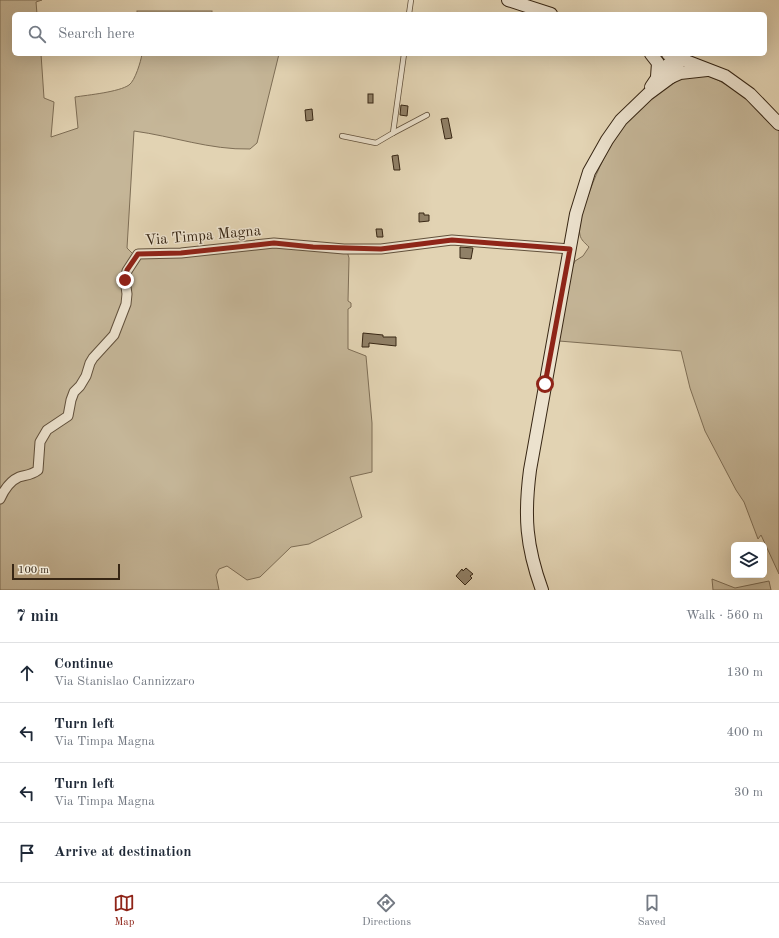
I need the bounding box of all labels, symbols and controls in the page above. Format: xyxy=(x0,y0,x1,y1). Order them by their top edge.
search box xyxy=(12,12,767,56)
icon: search xyxy=(26,23,48,45)
text: Search here xyxy=(58,27,135,42)
street label: Via Timpa Magna xyxy=(145,224,262,249)
route end xyxy=(116,271,134,289)
route start xyxy=(536,375,554,393)
map controls xyxy=(731,542,767,578)
button: layers xyxy=(731,542,767,578)
scale bar xyxy=(12,562,120,581)
text: 100 m xyxy=(18,565,49,576)
text: 7 min xyxy=(16,608,59,625)
text: Walk · 560 m xyxy=(686,609,763,622)
text: Continue xyxy=(54,657,113,672)
icon: ahead xyxy=(16,662,38,684)
text: 130 m xyxy=(726,666,763,679)
text: Via Stanislao Cannizzaro xyxy=(54,675,195,688)
text: Turn left xyxy=(54,717,114,732)
icon: left xyxy=(16,722,38,744)
text: 400 m xyxy=(726,726,763,739)
text: Via Timpa Magna xyxy=(54,735,155,748)
text: Turn left xyxy=(54,777,114,792)
icon: left xyxy=(16,782,38,804)
text: 30 m xyxy=(734,786,763,799)
text: Via Timpa Magna xyxy=(54,795,155,808)
icon: arrive xyxy=(16,842,38,864)
text: Arrive at destination xyxy=(54,845,192,860)
tab: Map xyxy=(113,892,135,930)
tab: Directions xyxy=(362,892,411,930)
tab: Saved xyxy=(638,892,666,930)

